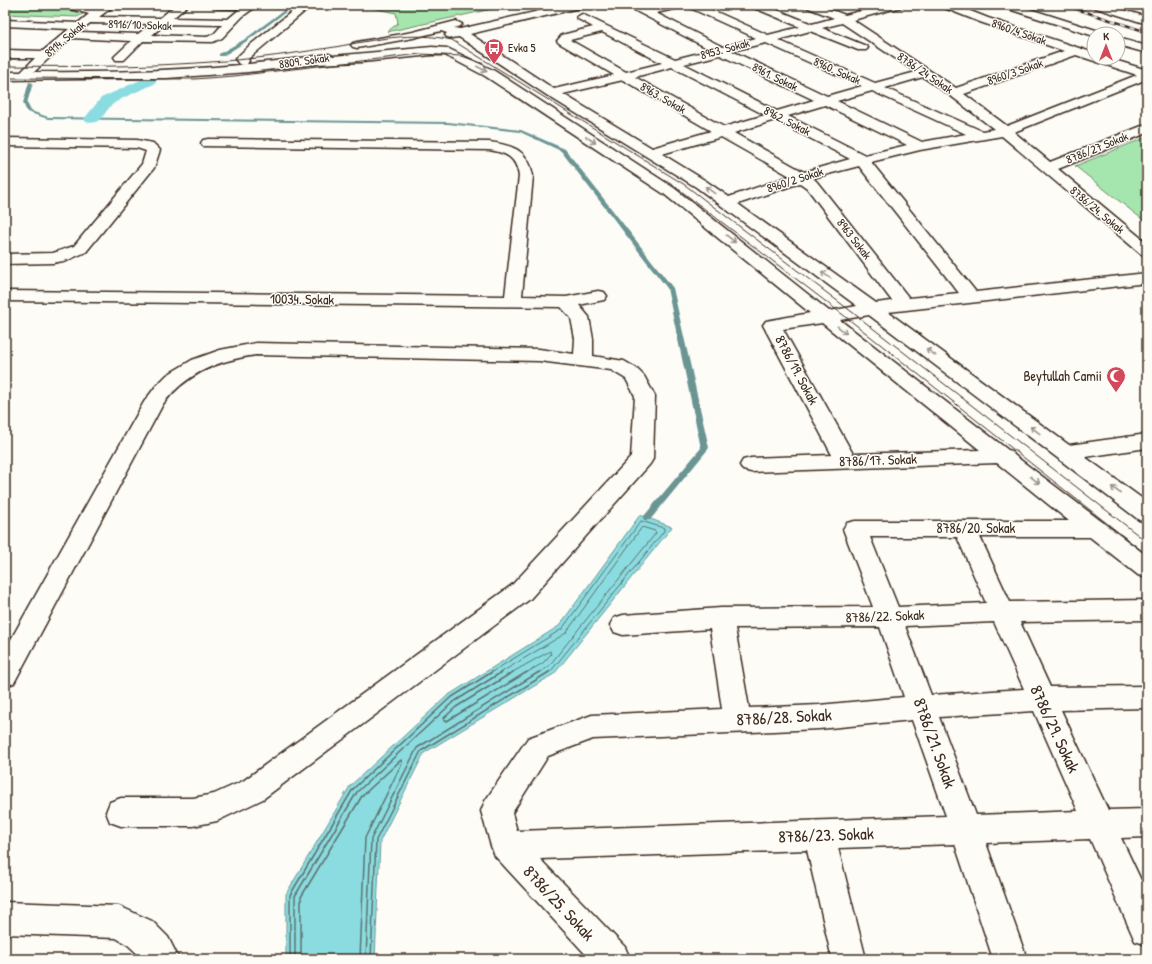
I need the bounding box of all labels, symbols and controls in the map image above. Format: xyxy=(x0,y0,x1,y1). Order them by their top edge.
street label: 8960/4 Sokak xyxy=(989,14,1049,49)
street label: 8916/10. Sokak xyxy=(108,15,172,34)
street label: 8914. Sokak xyxy=(41,16,89,61)
north arrow xyxy=(1086,26,1126,66)
text: K xyxy=(1103,29,1109,43)
street label: 8953. Sokak xyxy=(698,34,751,63)
bus stop icon: Evka 5 xyxy=(483,37,505,65)
place label: Evka 5 xyxy=(508,39,536,56)
street label: 8786/24 Sokak xyxy=(894,48,957,98)
street label: 8809. Sokak xyxy=(278,49,330,72)
street label: 8960. Sokak xyxy=(811,53,864,89)
street label: 8960/3 Sokak xyxy=(985,54,1045,89)
street label: 8961. Sokak xyxy=(749,58,801,95)
one-way arrow xyxy=(475,66,487,73)
street label: 8963. Sokak xyxy=(637,78,689,117)
street label: 8962. Sokak xyxy=(761,102,814,140)
street label: 8786/27 Sokak xyxy=(1063,127,1130,168)
one-way arrow xyxy=(585,136,597,144)
street label: 8960/2 Sokak xyxy=(765,162,825,197)
street label: 8786/24. Sokak xyxy=(1066,182,1128,238)
one-way arrow xyxy=(704,186,715,194)
street label: 8963 Sokak xyxy=(833,215,876,263)
one-way arrow xyxy=(725,235,736,244)
one-way arrow xyxy=(821,271,832,279)
street label: 10034. Sokak xyxy=(270,288,335,309)
one-way arrow xyxy=(837,326,848,335)
street label: 8786/19. Sokak xyxy=(771,332,824,408)
one-way arrow xyxy=(925,348,936,356)
mosque icon: Beytullah Camii xyxy=(1105,365,1127,393)
place label: Beytullah Camii xyxy=(1023,366,1102,386)
one-way arrow xyxy=(1030,425,1041,434)
street label: 8786/17. Sokak xyxy=(839,449,917,470)
one-way arrow xyxy=(1029,476,1040,484)
one-way arrow xyxy=(1110,486,1121,495)
street label: 8786/20. Sokak xyxy=(937,518,1016,537)
street label: 8786/22. Sokak xyxy=(845,605,925,626)
street label: 8786/29. Sokak xyxy=(1025,681,1086,776)
street label: 8786/21. Sokak xyxy=(909,695,962,791)
street label: 8786/28. Sokak xyxy=(736,703,832,730)
street label: 8786/23. Sokak xyxy=(778,821,874,848)
street label: 8786/25. Sokak xyxy=(518,860,600,945)

